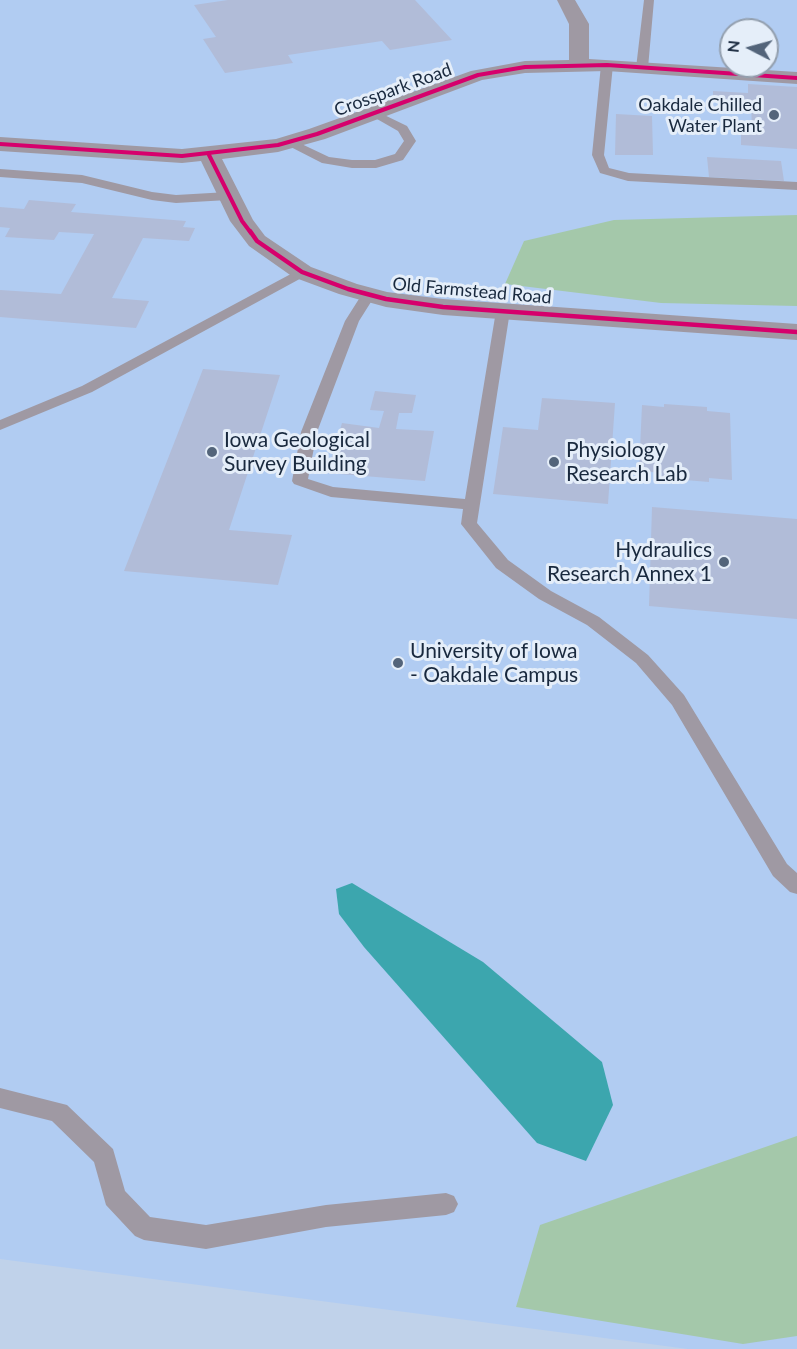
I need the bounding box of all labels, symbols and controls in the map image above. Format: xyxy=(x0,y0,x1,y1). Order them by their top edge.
north arrow xyxy=(719,18,779,78)
text: N xyxy=(722,39,743,53)
street label: Crosspark Road xyxy=(331,59,455,121)
place label: Oakdale Chilled Water Plant xyxy=(638,94,762,136)
marker: Oakdale Chilled Water Plant xyxy=(767,108,781,122)
street label: Old Farmstead Road xyxy=(392,273,552,309)
place label: Iowa Geological Survey Building xyxy=(224,427,370,477)
place label: Physiology Research Lab xyxy=(566,437,687,487)
marker: Iowa Geological Survey Building xyxy=(205,445,219,459)
marker: Physiology Research Lab xyxy=(547,455,561,469)
place label: Hydraulics Research Annex 1 xyxy=(547,537,712,587)
marker: Hydraulics Research Annex 1 xyxy=(717,555,731,569)
place label: University of Iowa - Oakdale Campus xyxy=(410,638,578,688)
marker: University of Iowa - Oakdale Campus xyxy=(391,656,405,670)

